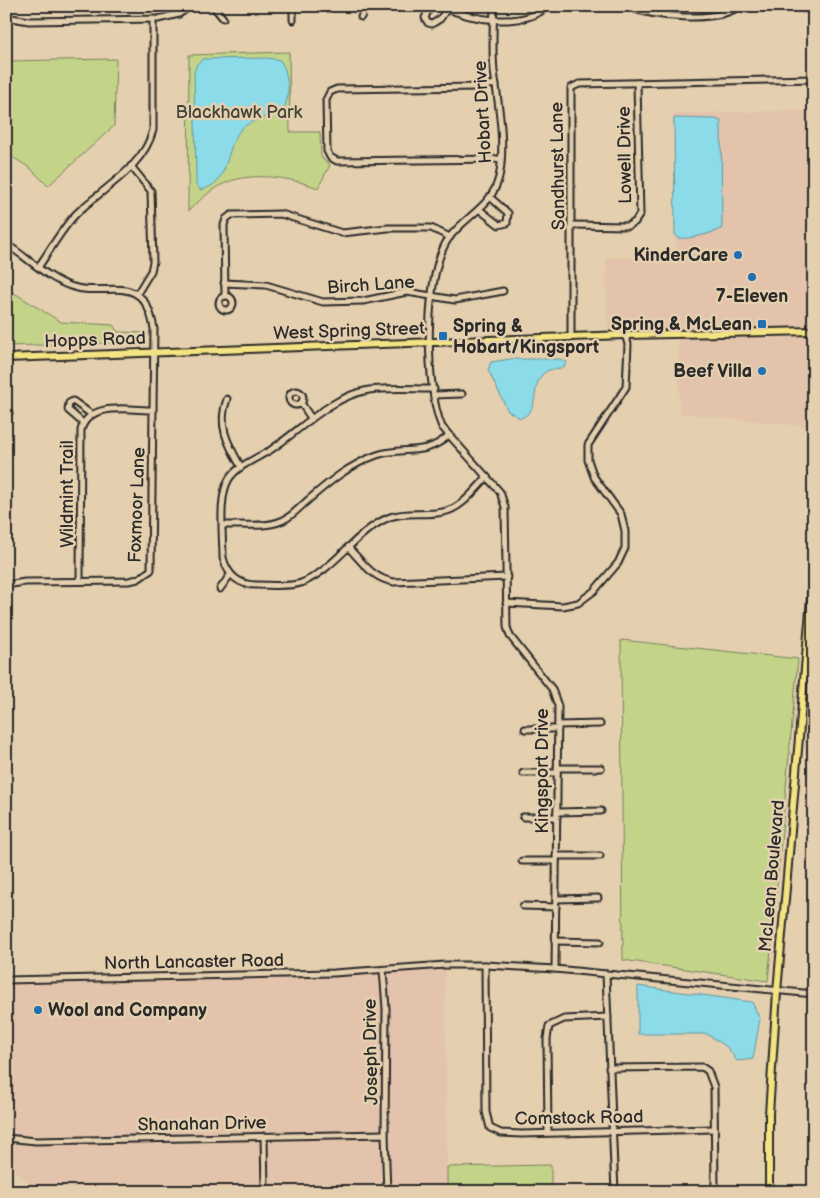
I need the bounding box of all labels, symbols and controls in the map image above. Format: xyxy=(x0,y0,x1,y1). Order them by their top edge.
street label: Hobart Drive xyxy=(470,60,496,164)
street label: Sandhurst Lane xyxy=(546,101,570,230)
park label: Blackhawk Park xyxy=(176,102,303,123)
street label: Lowell Drive xyxy=(614,106,636,204)
place label: KinderCare xyxy=(633,245,728,266)
marker: KinderCare xyxy=(732,249,744,261)
street label: Birch Lane xyxy=(326,271,416,299)
marker: 7-Eleven xyxy=(746,271,758,283)
place label: 7-Eleven xyxy=(716,286,788,307)
place label: Spring & McLean xyxy=(611,314,752,335)
place label: Spring & Hobart/Kingsport xyxy=(453,316,599,358)
street label: West Spring Street xyxy=(273,318,426,344)
marker: Spring & McLean xyxy=(756,318,768,330)
street label: Hopps Road xyxy=(44,328,146,352)
marker: Spring & Hobart/Kingsport xyxy=(437,330,449,342)
place label: Beef Villa xyxy=(673,361,752,382)
marker: Beef Villa xyxy=(756,365,768,377)
street label: Wildmint Trail xyxy=(57,440,78,548)
street label: Foxmoor Lane xyxy=(124,446,150,563)
street label: Kingsport Drive xyxy=(532,708,553,834)
street label: McLean Boulevard xyxy=(755,799,789,953)
street label: North Lancaster Road xyxy=(104,950,284,974)
street label: Joseph Drive xyxy=(360,998,382,1105)
place label: Wool and Company xyxy=(48,1000,207,1021)
marker: Wool and Company xyxy=(32,1004,44,1016)
street label: Comstock Road xyxy=(514,1106,644,1130)
street label: Shanahan Drive xyxy=(137,1112,267,1136)

